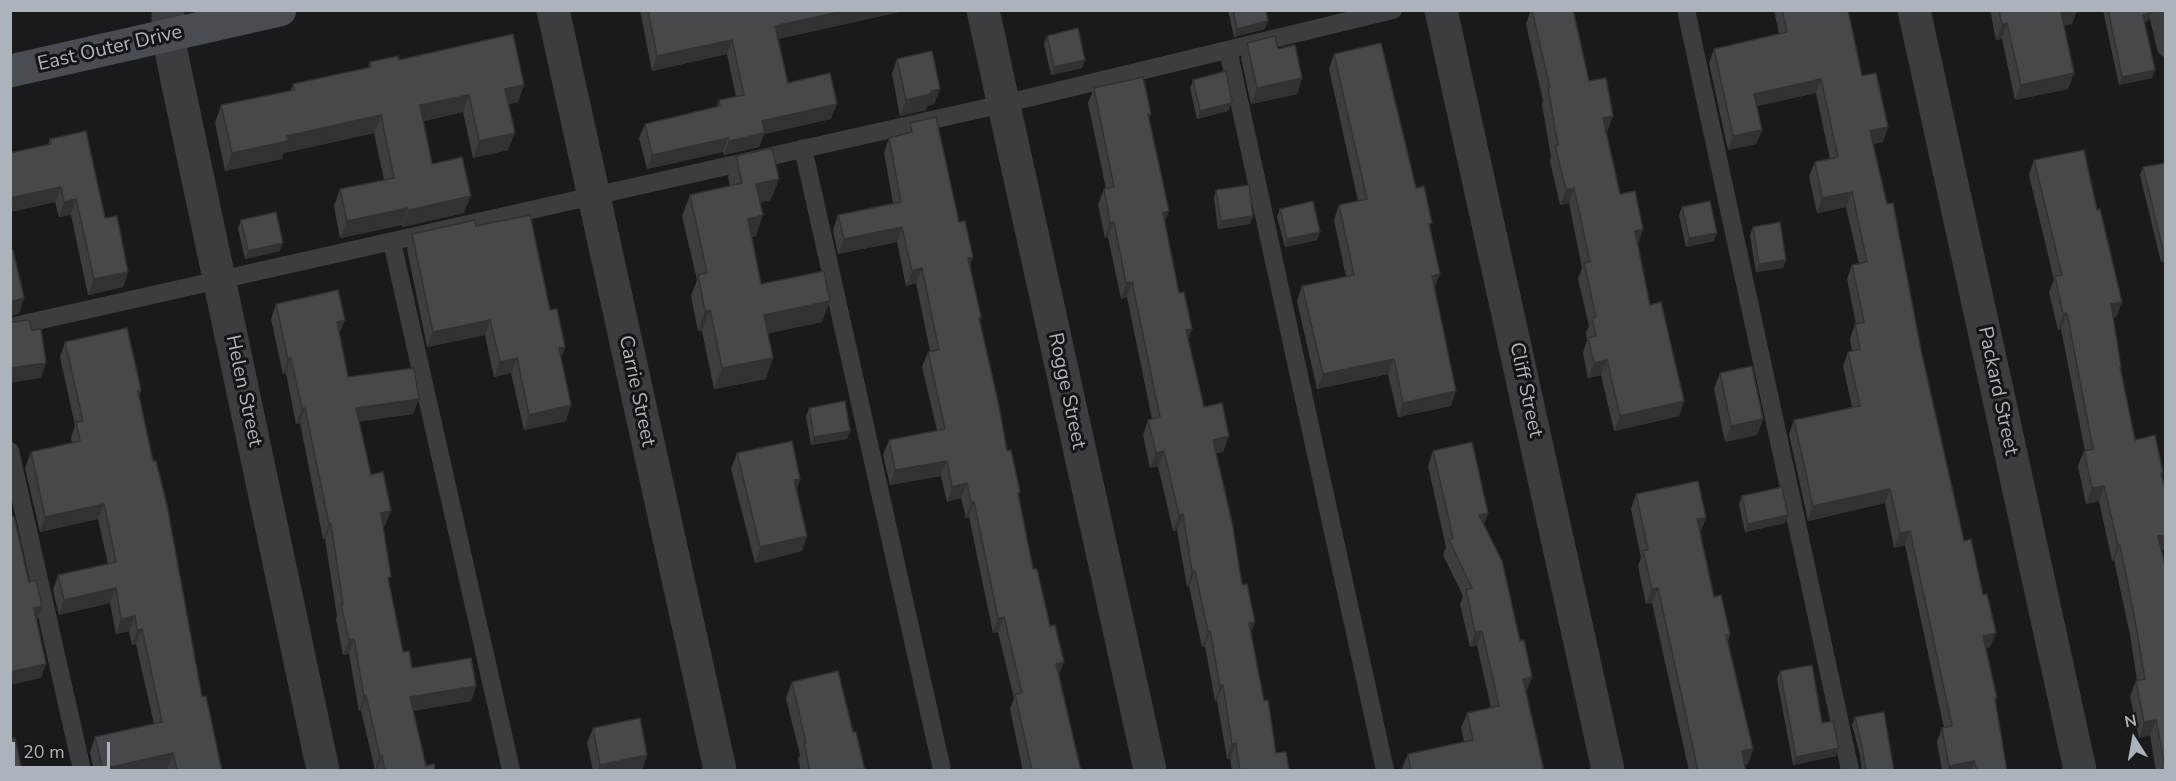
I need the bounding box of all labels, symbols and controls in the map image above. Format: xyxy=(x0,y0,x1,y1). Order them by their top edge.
street label: East Outer Drive xyxy=(35,21,185,77)
street label: Packard Street xyxy=(1972,324,2022,458)
street label: Rogge Street xyxy=(1042,331,1090,451)
street label: Helen Street xyxy=(219,333,267,449)
street label: Carrie Street xyxy=(613,333,659,449)
street label: Cliff Street xyxy=(1503,340,1547,440)
north arrow xyxy=(2104,709,2164,769)
text: N xyxy=(2123,709,2139,733)
scale bar xyxy=(15,730,112,768)
text: 20 m xyxy=(23,740,65,764)

